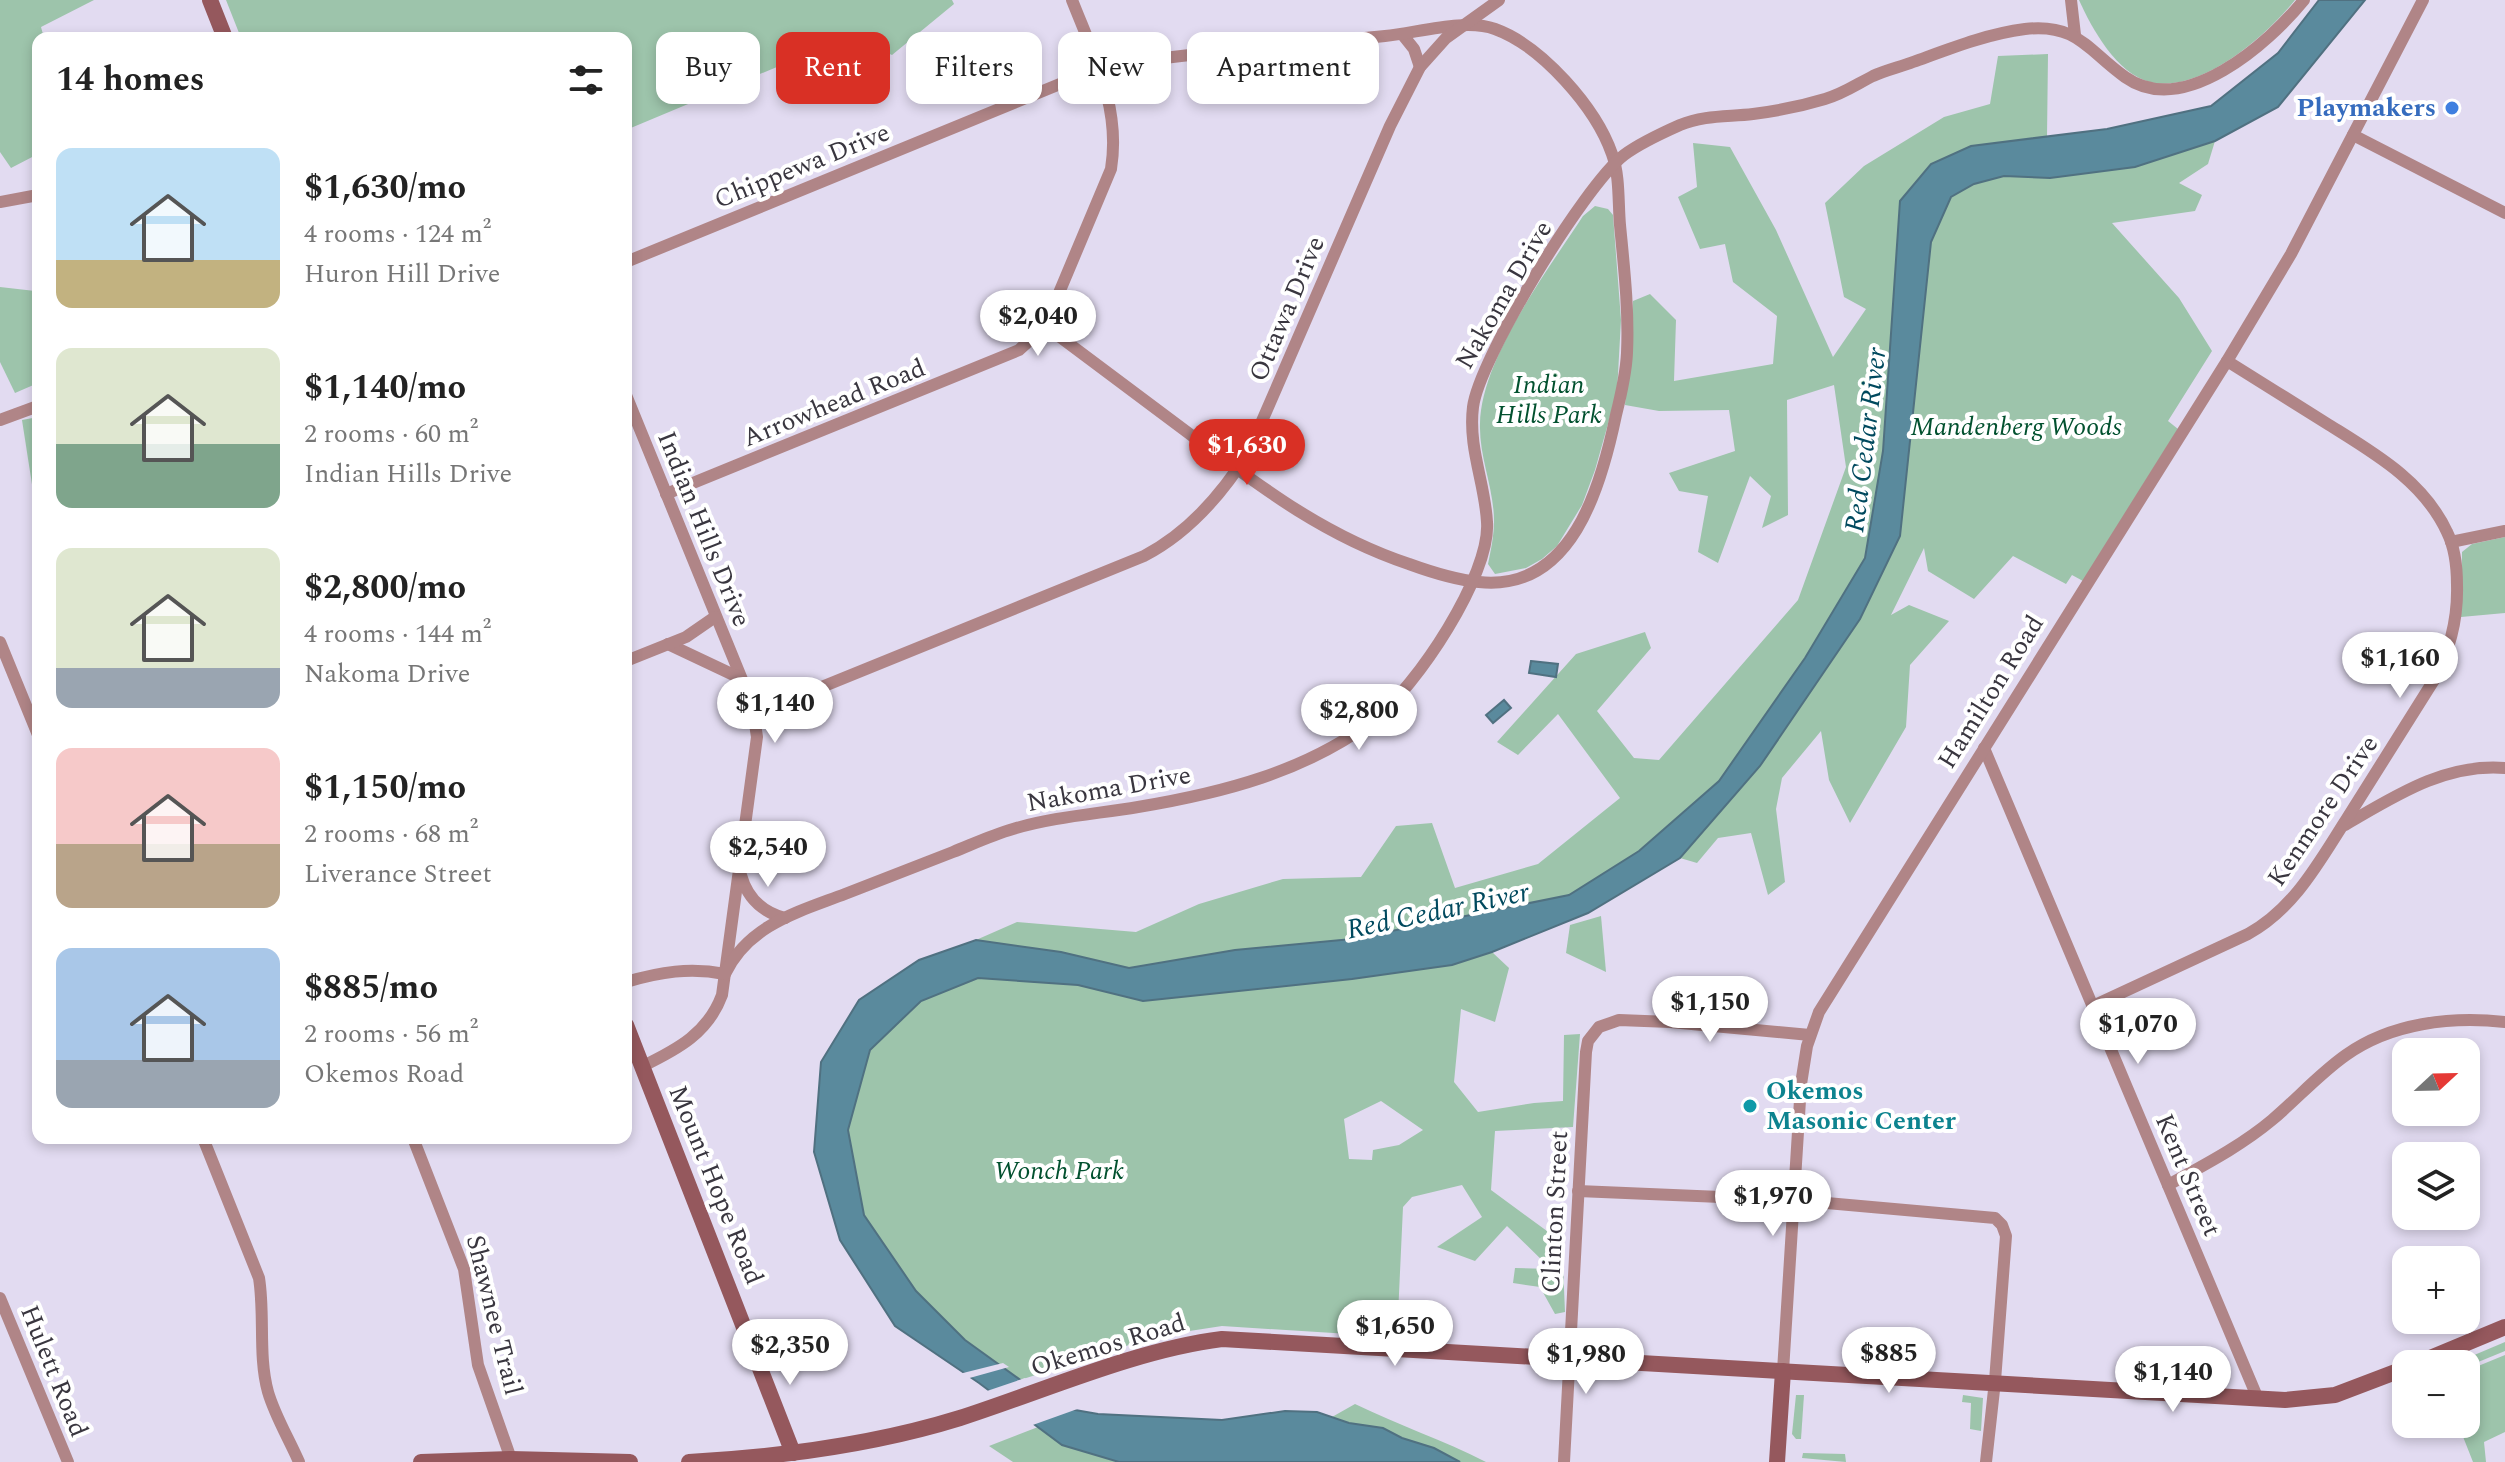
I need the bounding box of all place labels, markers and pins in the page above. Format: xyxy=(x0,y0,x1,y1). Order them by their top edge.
place label: Playmakers xyxy=(2297,88,2436,128)
marker: Playmakers xyxy=(2443,99,2461,117)
pin: $2,040 xyxy=(973,290,1103,358)
pin: $1,630 xyxy=(1182,419,1312,487)
pin: $1,160 xyxy=(2335,632,2465,700)
pin: $1,140 xyxy=(710,677,840,745)
pin: $2,800 xyxy=(1294,684,1424,752)
pin: $2,540 xyxy=(703,821,833,889)
pin: $1,150 xyxy=(1645,976,1775,1044)
pin: $1,070 xyxy=(2073,998,2203,1066)
place label: Okemos Masonic Center xyxy=(1766,1071,1957,1141)
marker: Okemos Masonic Center xyxy=(1741,1097,1759,1115)
pin: $1,970 xyxy=(1708,1170,1838,1238)
pin: $1,650 xyxy=(1330,1300,1460,1368)
pin: $2,350 xyxy=(725,1319,855,1387)
pin: $885 xyxy=(1842,1327,1936,1395)
pin: $1,980 xyxy=(1521,1328,1651,1396)
pin: $1,140 xyxy=(2108,1346,2238,1414)

